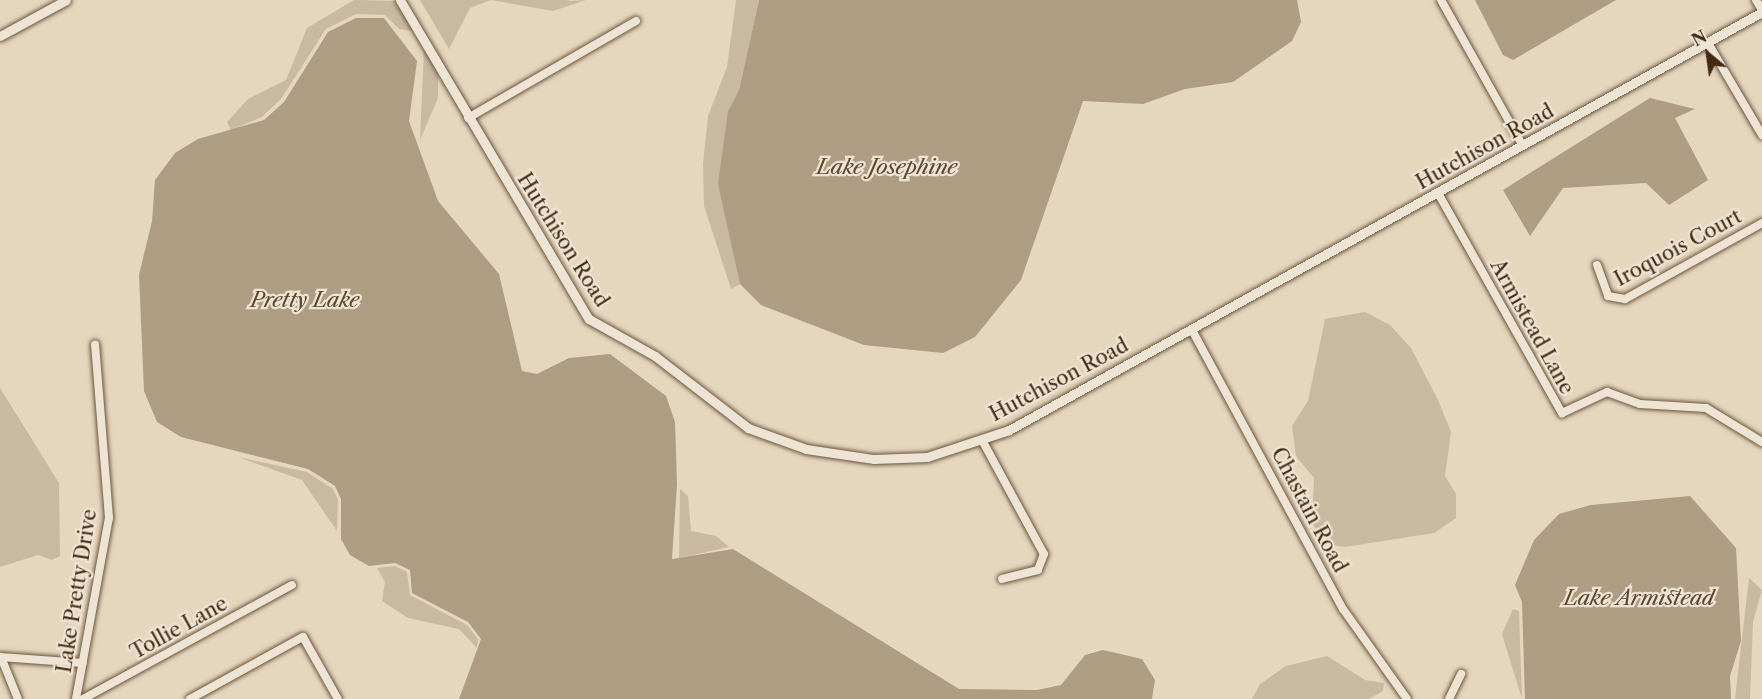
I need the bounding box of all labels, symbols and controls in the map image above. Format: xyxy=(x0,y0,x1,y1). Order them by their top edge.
north arrow xyxy=(1678,24,1738,84)
text: N xyxy=(1688,26,1710,50)
street label: Hutchison Road xyxy=(1412,99,1558,195)
water label: Lake Josephine xyxy=(817,154,957,180)
street label: Hutchison Road xyxy=(512,169,614,311)
street label: Iroquois Court xyxy=(1610,204,1746,292)
street label: Armistead Lane xyxy=(1485,255,1579,399)
water label: Pretty Lake xyxy=(251,287,359,313)
street label: Hutchison Road xyxy=(986,333,1132,427)
street label: Chastain Road xyxy=(1266,443,1352,577)
street label: Lake Pretty Drive xyxy=(52,507,102,675)
water label: Lake Armistead xyxy=(1564,585,1714,611)
street label: Tollie Lane xyxy=(126,592,232,664)

